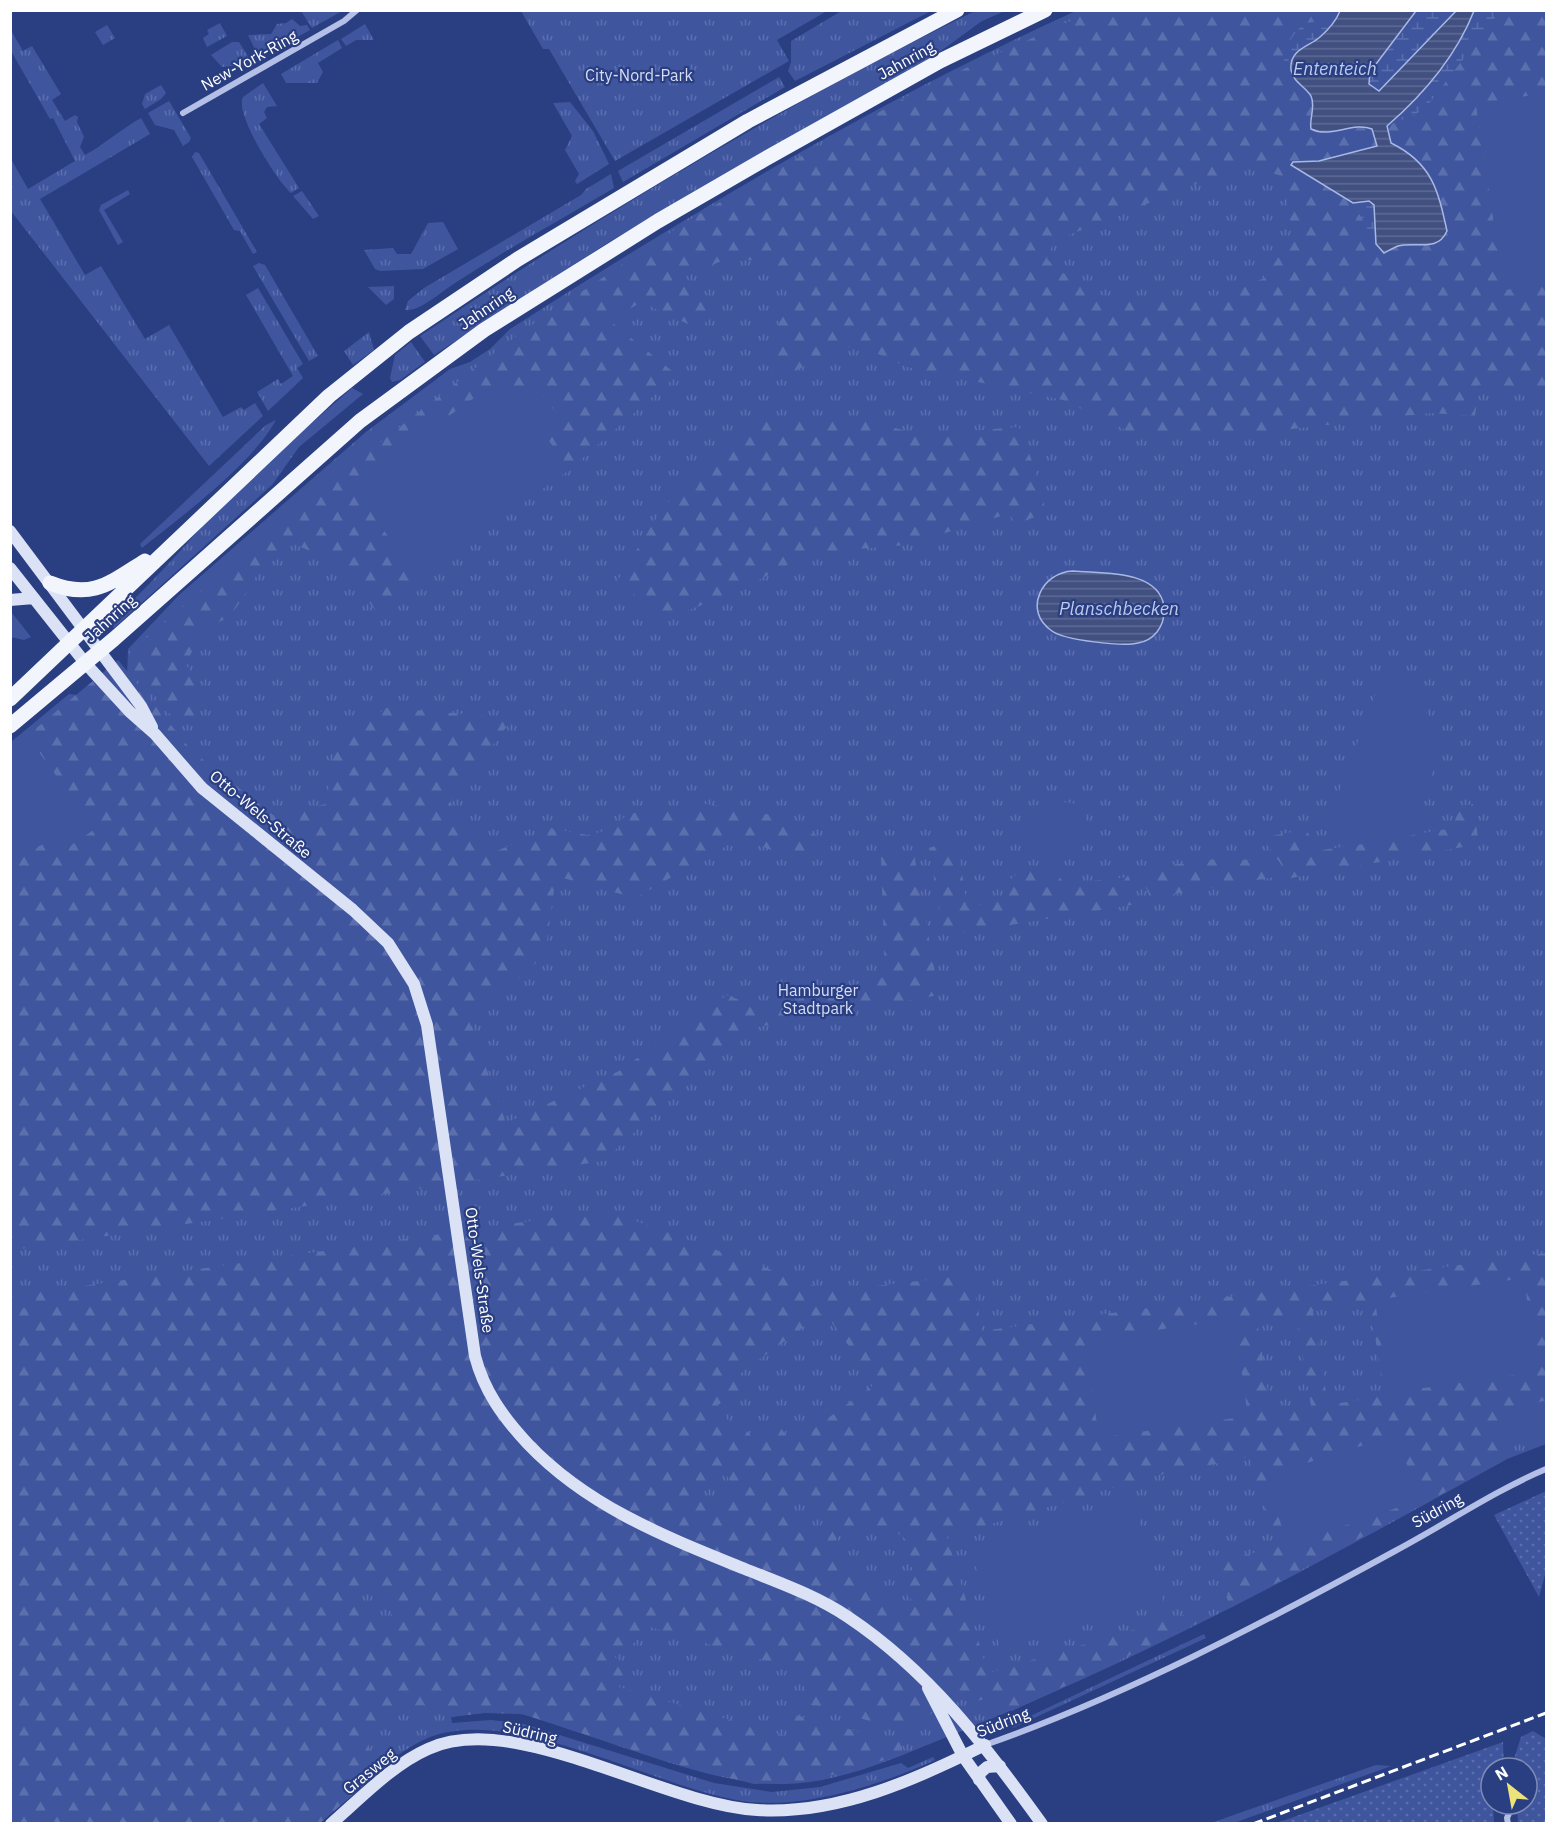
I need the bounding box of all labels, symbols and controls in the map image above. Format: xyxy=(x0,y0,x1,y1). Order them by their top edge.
street label: New-York-Ring xyxy=(197,25,301,95)
street label: Jahnring xyxy=(874,36,939,84)
water label: Ententeich xyxy=(1293,57,1377,80)
park label: City-Nord-Park xyxy=(585,65,693,85)
street label: Jahnring xyxy=(455,282,518,334)
street label: Jahnring xyxy=(80,589,140,646)
water label: Planschbecken xyxy=(1059,597,1179,620)
street label: Otto-Wels-Straße xyxy=(206,766,316,863)
park label: Hamburger Stadtpark xyxy=(778,980,858,1018)
street label: Otto-Wels-Straße xyxy=(461,1206,499,1334)
street label: Südring xyxy=(1408,1488,1466,1532)
street label: Südring xyxy=(974,1703,1033,1741)
street label: Südring xyxy=(501,1716,560,1748)
street label: Grasweg xyxy=(338,1743,400,1798)
north arrow xyxy=(1479,1756,1539,1816)
text: N xyxy=(1491,1762,1511,1785)

